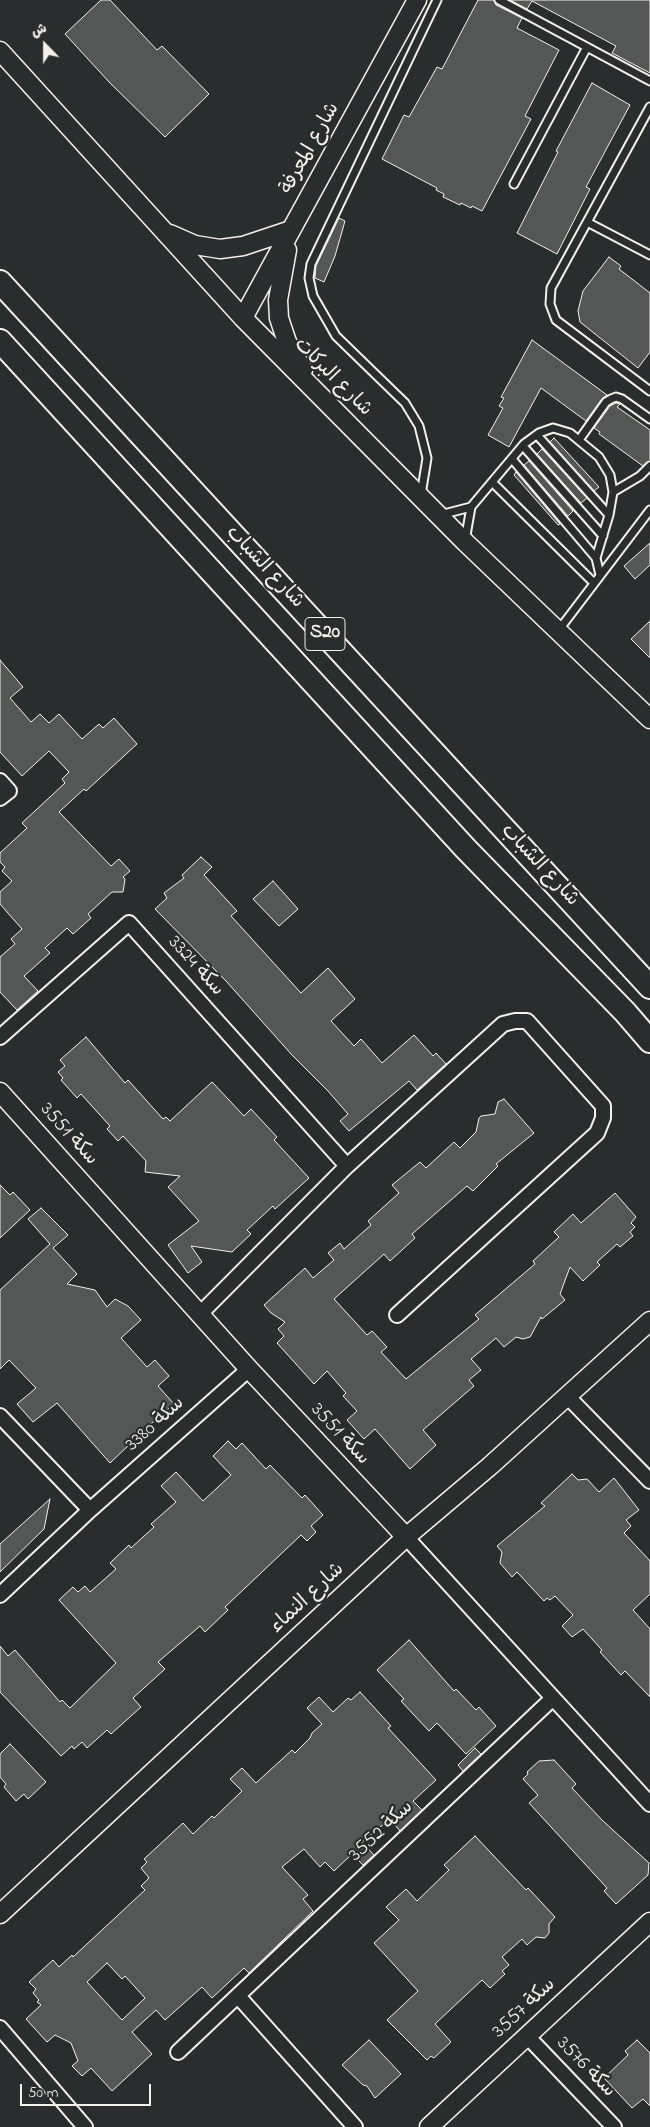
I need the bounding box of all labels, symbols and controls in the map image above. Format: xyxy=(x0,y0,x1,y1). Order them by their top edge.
text: ش xyxy=(28,18,50,43)
north arrow xyxy=(20,20,70,70)
street label: شارع المعرفة xyxy=(276,99,346,199)
street label: شارع البركات xyxy=(288,334,376,422)
street label: شارع الشباب xyxy=(220,522,308,614)
road number: S20 xyxy=(305,618,345,650)
street label: شارع الشباب xyxy=(495,820,583,912)
street label: سكة 3324 xyxy=(162,932,228,1002)
street label: سكة 3551 xyxy=(34,1099,102,1171)
street label: سكة 3380 xyxy=(122,1392,190,1458)
street label: سكة 3551 xyxy=(304,1399,374,1471)
street label: شارع النماء xyxy=(266,1558,350,1640)
street label: سكة 3552 xyxy=(345,1796,419,1868)
street label: سكة 3557 xyxy=(488,1974,562,2044)
street label: سكة 3576 xyxy=(550,2033,620,2103)
scale bar xyxy=(22,2074,154,2106)
text: 50 m xyxy=(28,2082,58,2104)

